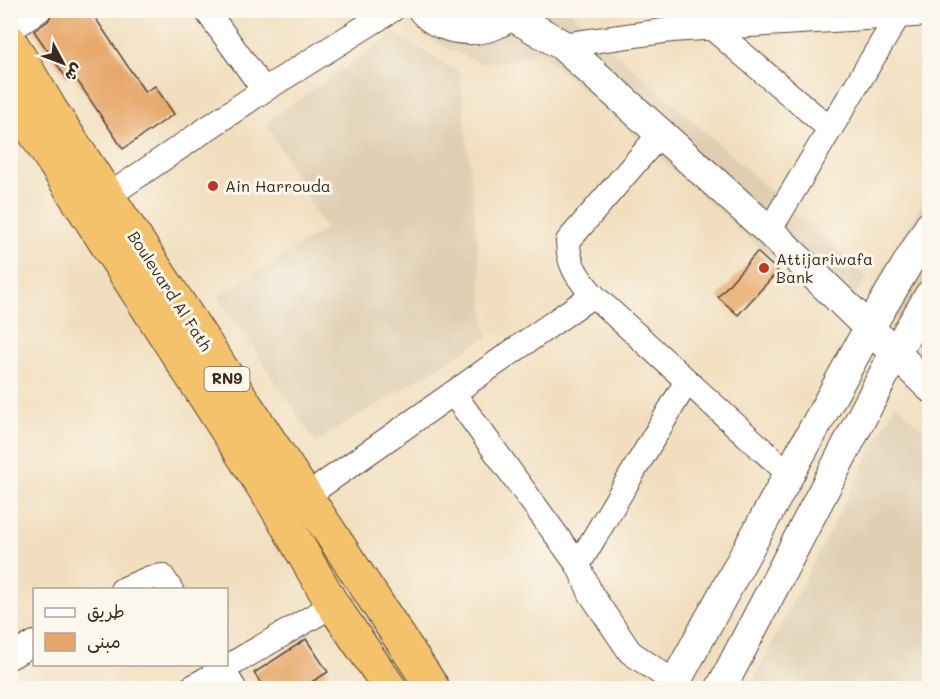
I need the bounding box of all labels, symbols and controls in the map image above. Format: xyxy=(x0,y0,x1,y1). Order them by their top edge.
north arrow xyxy=(33,33,93,93)
text: ش xyxy=(61,60,88,87)
place label: Ain Harrouda xyxy=(225,175,331,196)
marker: Ain Harrouda xyxy=(206,179,220,193)
street label: Boulevard Al Fath xyxy=(124,227,217,355)
place label: Attijariwafa Bank xyxy=(776,248,873,287)
marker: Attijariwafa Bank xyxy=(757,261,771,275)
road number: RN9 xyxy=(204,367,250,391)
legend xyxy=(33,588,228,666)
text: طريق xyxy=(87,599,125,623)
text: مبنى xyxy=(87,629,121,653)

